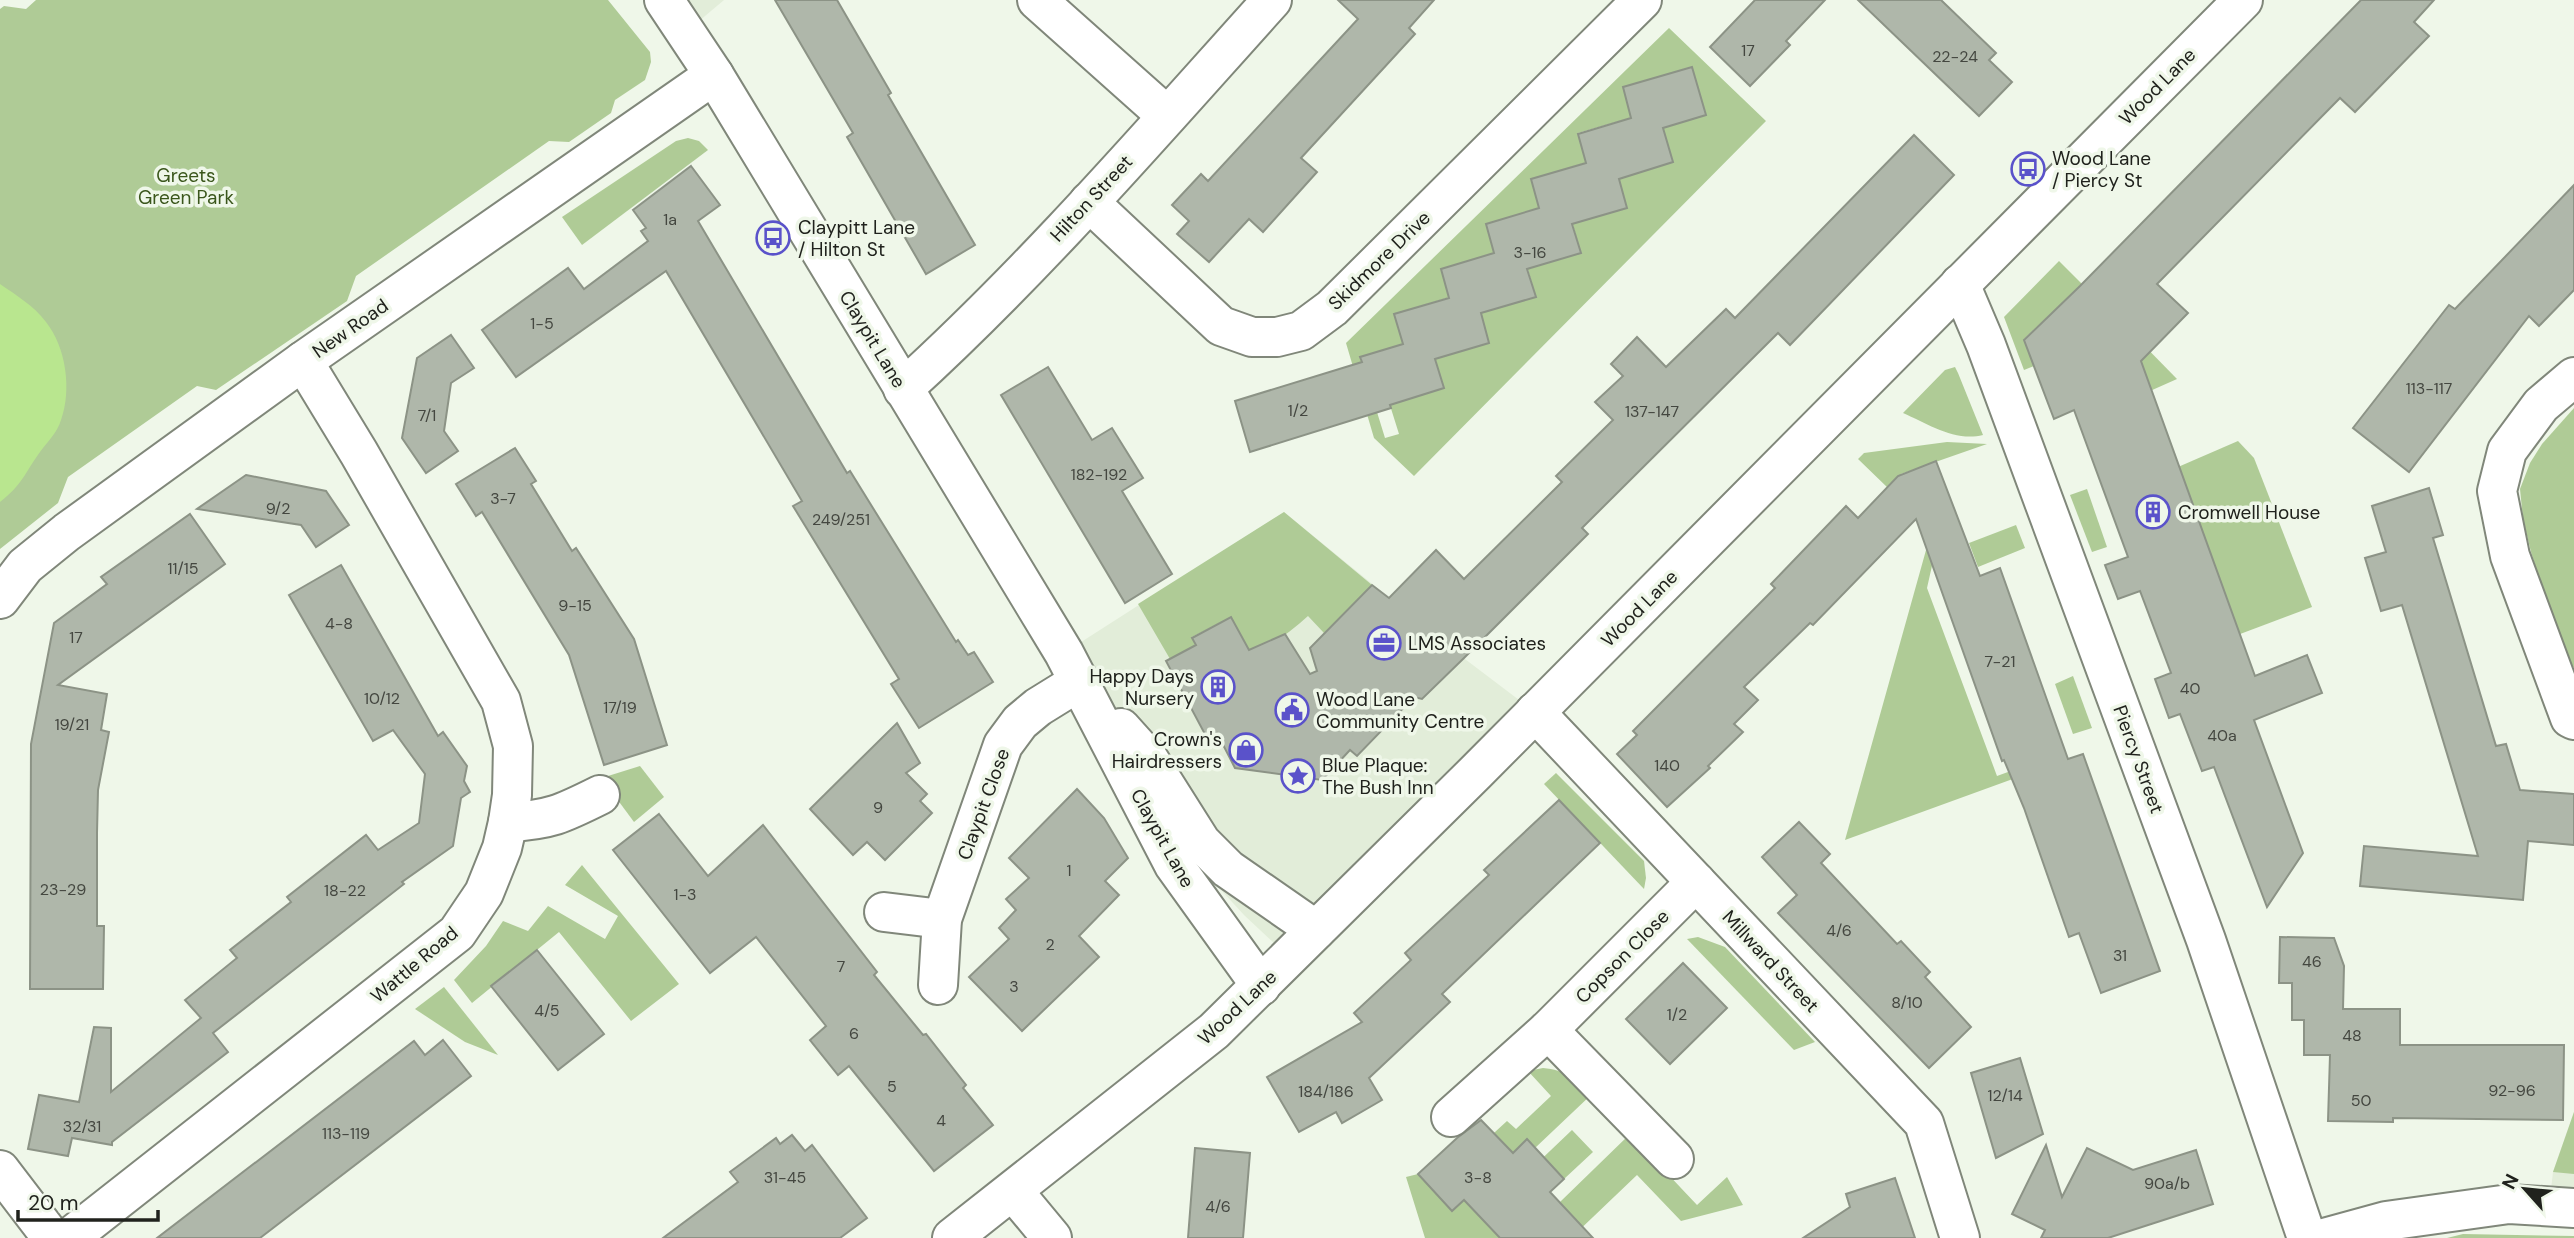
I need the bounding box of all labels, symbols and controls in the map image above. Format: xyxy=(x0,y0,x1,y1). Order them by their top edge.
house number: 17 xyxy=(1741,40,1755,61)
street label: Wood Lane xyxy=(2114,43,2201,130)
house number: 22-24 xyxy=(1932,46,1978,67)
place label: Wood Lane / Piercy St xyxy=(2052,146,2151,193)
street label: Hilton Street xyxy=(1045,150,1138,247)
bus stop icon: Wood Lane / Piercy St xyxy=(2009,150,2047,188)
park label: Greets Green Park xyxy=(138,163,234,210)
street label: Skidmore Drive xyxy=(1323,205,1436,315)
house number: 1a xyxy=(663,209,677,230)
place label: Claypitt Lane / Hilton St xyxy=(798,215,915,262)
bus stop icon: Claypitt Lane / Hilton St xyxy=(754,219,792,257)
house number: 3-16 xyxy=(1513,242,1547,263)
street label: Claypit Lane xyxy=(834,286,911,393)
street label: New Road xyxy=(307,293,393,364)
house number: 1-5 xyxy=(530,313,554,334)
house number: 113-117 xyxy=(2406,378,2452,399)
house number: 1/2 xyxy=(1288,400,1308,421)
house number: 137-147 xyxy=(1625,401,1679,422)
house number: 7/1 xyxy=(418,405,436,426)
house number: 182-192 xyxy=(1071,464,1127,485)
house number: 3-7 xyxy=(490,488,516,509)
building icon: Cromwell House xyxy=(2134,493,2172,531)
house number: 9/2 xyxy=(266,498,290,519)
place label: Cromwell House xyxy=(2178,500,2320,525)
house number: 249/251 xyxy=(812,509,870,530)
house number: 11/15 xyxy=(167,558,199,579)
street label: Wood Lane xyxy=(1596,565,1683,652)
house number: 9-15 xyxy=(558,595,592,616)
house number: 4-8 xyxy=(325,613,353,634)
office icon: LMS Associates xyxy=(1365,624,1403,662)
house number: 17 xyxy=(69,627,83,648)
place label: LMS Associates xyxy=(1408,631,1546,656)
house number: 7-21 xyxy=(1985,651,2015,672)
place label: Happy Days Nursery xyxy=(1089,664,1194,711)
building icon: Happy Days Nursery xyxy=(1199,668,1237,706)
house number: 40 xyxy=(2180,678,2200,699)
place label: Wood Lane Community Centre xyxy=(1316,687,1484,734)
house number: 10/12 xyxy=(364,688,400,709)
public building icon: Wood Lane Community Centre xyxy=(1273,691,1311,729)
house number: 17/19 xyxy=(603,697,637,718)
street label: Piercy Street xyxy=(2107,702,2170,817)
house number: 19/21 xyxy=(55,714,89,735)
house number: 40a xyxy=(2207,725,2237,746)
place label: Crown's Hairdressers xyxy=(1112,727,1222,774)
shop icon: Crown's Hairdressers xyxy=(1227,731,1265,769)
street label: Claypit Close xyxy=(952,745,1015,863)
place label: Blue Plaque: The Bush Inn xyxy=(1322,753,1434,800)
house number: 140 xyxy=(1654,755,1680,776)
place icon: Blue Plaque: The Bush Inn xyxy=(1279,757,1317,795)
street label: Claypit Lane xyxy=(1125,784,1200,892)
house number: 9 xyxy=(873,797,883,818)
house number: 1 xyxy=(1067,860,1072,881)
house number: 23-29 xyxy=(40,879,86,900)
house number: 18-22 xyxy=(324,880,366,901)
house number: 1-3 xyxy=(673,884,697,905)
street label: Copson Close xyxy=(1570,904,1675,1009)
street label: Millward Street xyxy=(1717,905,1824,1018)
street label: Wattle Road xyxy=(365,920,463,1008)
house number: 4/6 xyxy=(1826,920,1852,941)
house number: 2 xyxy=(1045,934,1055,955)
house number: 31 xyxy=(2113,945,2127,966)
house number: 46 xyxy=(2302,951,2322,972)
house number: 7 xyxy=(837,956,845,977)
street label: Wood Lane xyxy=(1193,964,1282,1050)
house number: 3 xyxy=(1009,976,1019,997)
house number: 8/10 xyxy=(1891,992,1923,1013)
house number: 4/5 xyxy=(534,1000,560,1021)
house number: 1/2 xyxy=(1667,1004,1687,1025)
house number: 6 xyxy=(849,1023,859,1044)
house number: 48 xyxy=(2342,1025,2362,1046)
house number: 5 xyxy=(887,1076,897,1097)
house number: 92-96 xyxy=(2488,1080,2536,1101)
house number: 184/186 xyxy=(1298,1081,1354,1102)
house number: 12/14 xyxy=(1987,1085,2023,1106)
house number: 50 xyxy=(2351,1090,2371,1111)
house number: 4 xyxy=(936,1110,946,1131)
house number: 32/31 xyxy=(63,1116,101,1137)
house number: 113-119 xyxy=(322,1123,370,1144)
north arrow xyxy=(2490,1154,2560,1224)
house number: 31-45 xyxy=(764,1167,806,1188)
house number: 3-8 xyxy=(1464,1167,1492,1188)
text: N xyxy=(2496,1170,2525,1193)
house number: 90a/b xyxy=(2144,1173,2190,1194)
scale bar xyxy=(18,1178,158,1222)
text: 20 m xyxy=(28,1189,79,1217)
house number: 4/6 xyxy=(1205,1196,1231,1217)

